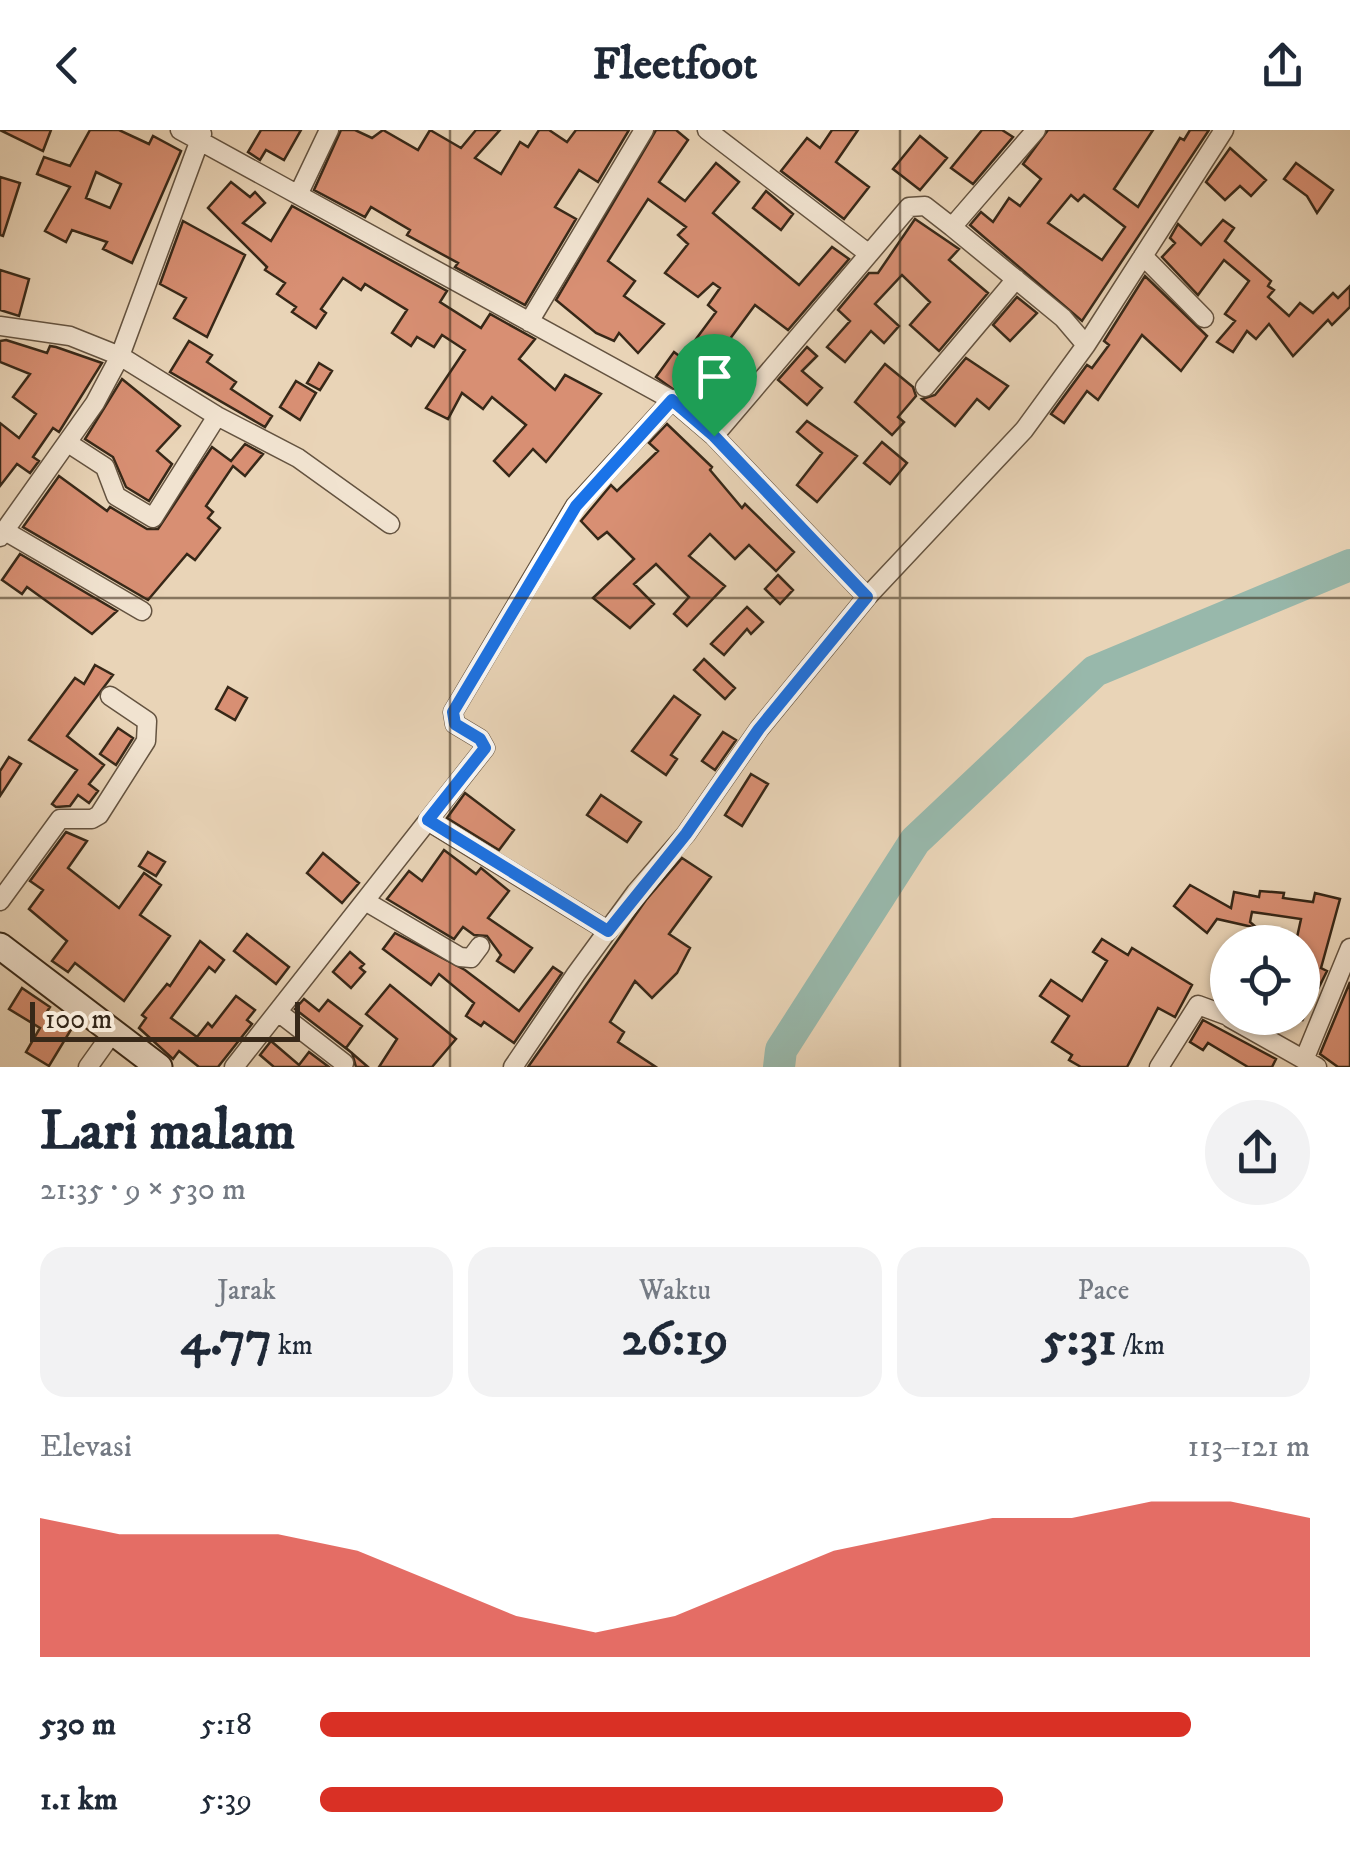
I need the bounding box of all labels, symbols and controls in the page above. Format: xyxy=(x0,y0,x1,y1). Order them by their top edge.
text: Fleetfoot xyxy=(593,37,757,93)
icon: back xyxy=(40,38,95,93)
icon: share xyxy=(1255,38,1310,93)
pin xyxy=(672,334,757,437)
icon: arrive xyxy=(687,349,742,404)
map controls xyxy=(1210,925,1320,1035)
button: locate xyxy=(1210,925,1320,1035)
scale bar xyxy=(30,997,300,1041)
text: 100 m xyxy=(45,1002,112,1037)
text: Lari malam xyxy=(40,1098,295,1167)
button: share xyxy=(1205,1100,1310,1205)
text: 21:35 · 9 × 530 m xyxy=(40,1170,246,1210)
text: Jarak xyxy=(217,1273,276,1308)
text: Waktu xyxy=(639,1273,711,1308)
text: Pace xyxy=(1077,1273,1129,1308)
text: 4.77 xyxy=(180,1308,272,1371)
text: 26:19 xyxy=(622,1308,728,1371)
text: 5:31 xyxy=(1042,1308,1117,1371)
text: km xyxy=(272,1328,313,1363)
text: /km xyxy=(1117,1328,1165,1363)
text: Elevasi xyxy=(40,1427,132,1467)
text: 113–121 m xyxy=(1188,1427,1310,1467)
text: 530 m xyxy=(40,1705,116,1745)
text: 5:18 xyxy=(200,1705,252,1745)
text: 1.1 km xyxy=(40,1780,118,1820)
text: 5:39 xyxy=(200,1780,252,1820)

